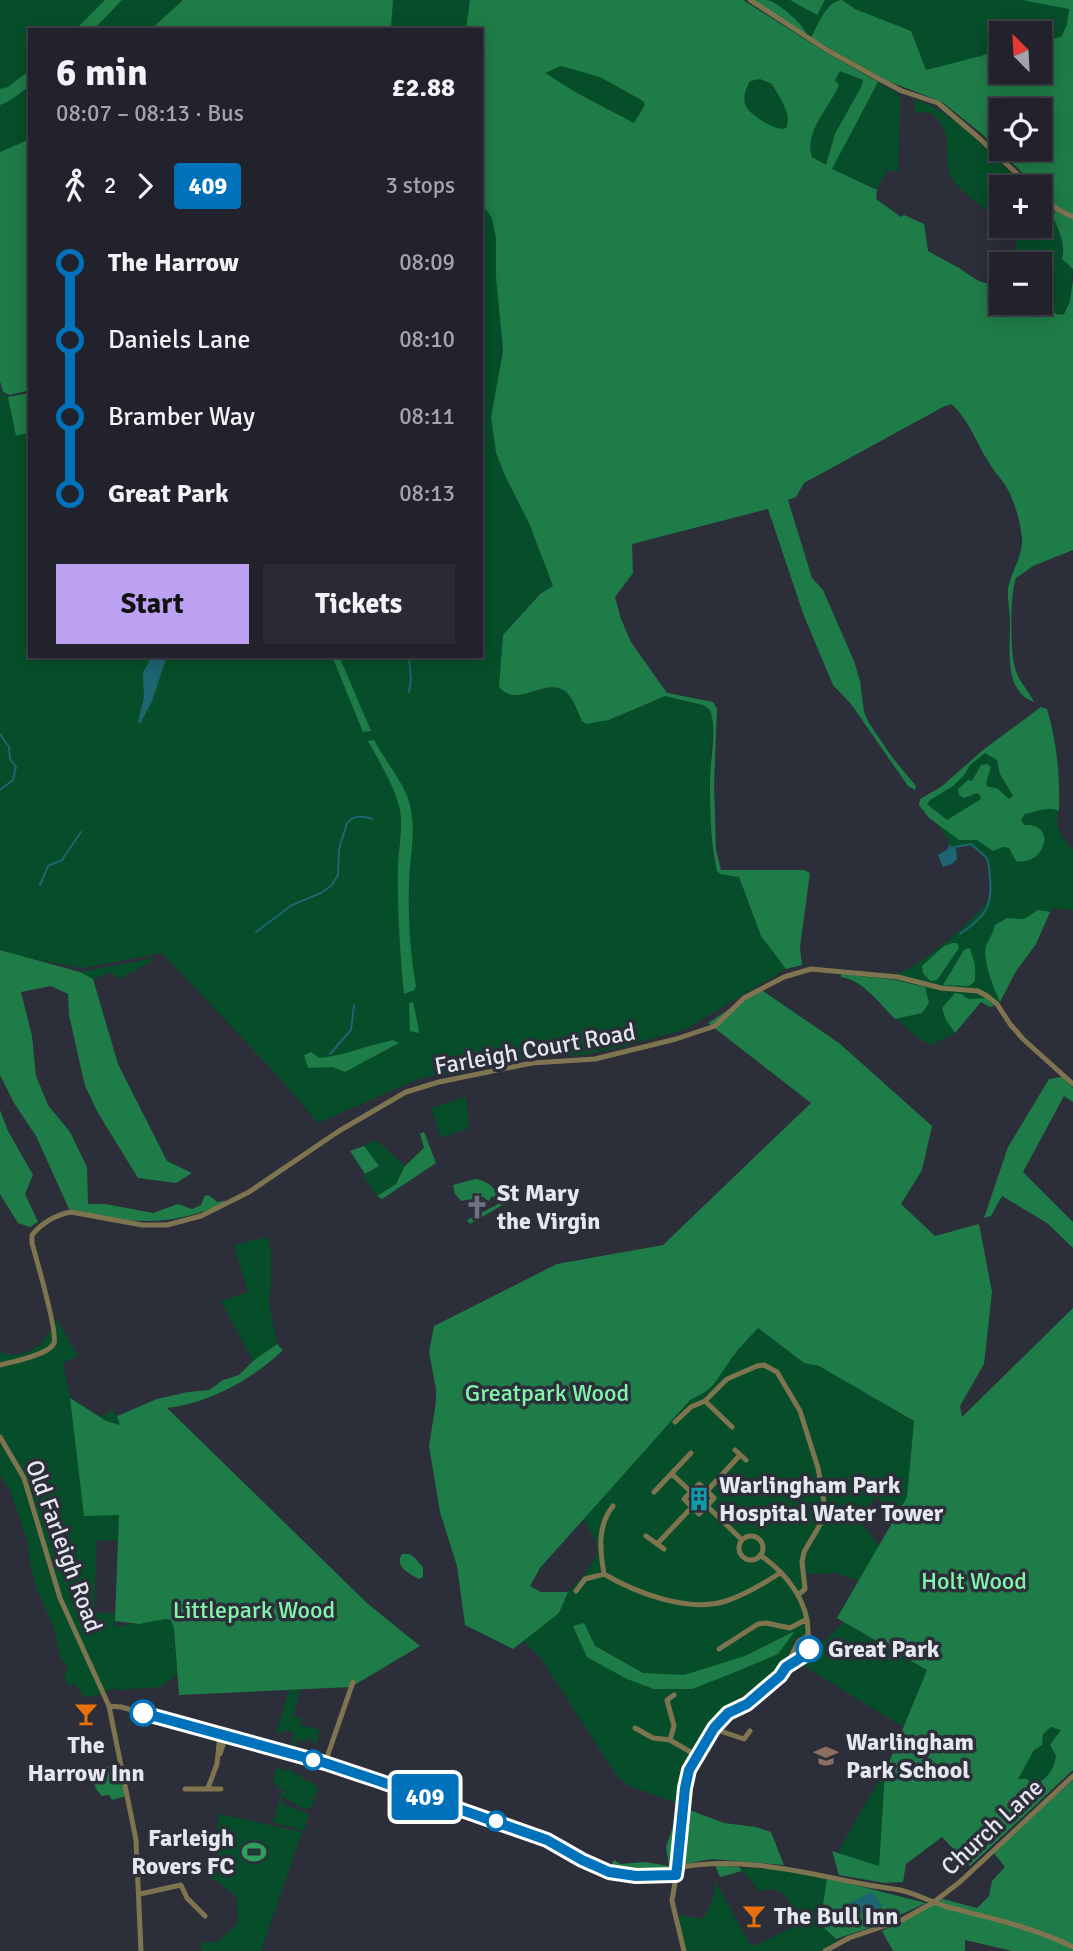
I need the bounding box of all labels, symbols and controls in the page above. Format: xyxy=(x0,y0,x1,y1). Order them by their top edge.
north arrow xyxy=(989,21,1052,84)
map controls xyxy=(989,21,1052,315)
text: 6 min xyxy=(56,49,148,96)
text: £2.88 xyxy=(391,72,455,104)
button: locate xyxy=(989,98,1052,161)
text: 08:07 – 08:13 · Bus xyxy=(56,99,244,128)
icon: walk xyxy=(56,167,94,205)
icon: forward xyxy=(126,167,164,205)
text: 2 xyxy=(104,171,116,200)
text: 409 xyxy=(188,171,227,201)
text: 3 stops xyxy=(385,171,455,200)
button: + xyxy=(989,175,1052,238)
text: The Harrow xyxy=(108,247,239,279)
text: 08:09 xyxy=(399,248,455,277)
button: − xyxy=(989,252,1052,315)
text: Daniels Lane xyxy=(108,324,250,356)
text: 08:10 xyxy=(399,325,455,354)
text: Bramber Way xyxy=(108,401,255,433)
text: 08:11 xyxy=(399,402,455,431)
text: Great Park xyxy=(108,478,229,510)
text: 08:13 xyxy=(399,479,455,508)
button: Start xyxy=(56,564,249,644)
button: Tickets xyxy=(263,564,455,644)
street label: Farleigh Court Road xyxy=(432,1017,638,1081)
place label: St Mary the Virgin xyxy=(496,1178,600,1236)
church icon: St Mary the Virgin xyxy=(463,1193,491,1221)
park label: Greatpark Wood xyxy=(465,1378,629,1408)
street label: Old Farleigh Road xyxy=(19,1456,109,1636)
place label: Warlingham Park Hospital Water Tower xyxy=(719,1470,944,1528)
building icon: Warlingham Park Hospital Water Tower xyxy=(685,1485,713,1513)
park label: Holt Wood xyxy=(921,1566,1027,1596)
park label: Littlepark Wood xyxy=(173,1595,335,1625)
place label: Great Park xyxy=(828,1634,940,1664)
marker: Great Park xyxy=(796,1636,822,1662)
bar icon: The Harrow Inn xyxy=(72,1700,100,1728)
unlabelled marker xyxy=(130,1700,156,1726)
place label: Warlingham Park School xyxy=(846,1727,974,1785)
place label: The Harrow Inn xyxy=(27,1730,145,1788)
school or university icon: Warlingham Park School xyxy=(812,1742,840,1770)
unlabelled marker xyxy=(303,1750,323,1770)
street label: Church Lane xyxy=(935,1772,1049,1882)
line badge: 409 xyxy=(385,1774,465,1820)
text: 409 xyxy=(406,1782,444,1812)
unlabelled marker xyxy=(486,1811,506,1831)
place label: Farleigh Rovers FC xyxy=(131,1823,234,1881)
sports icon: Farleigh Rovers FC xyxy=(240,1838,268,1866)
place label: The Bull Inn xyxy=(774,1901,898,1931)
bar icon: The Bull Inn xyxy=(740,1902,768,1930)

